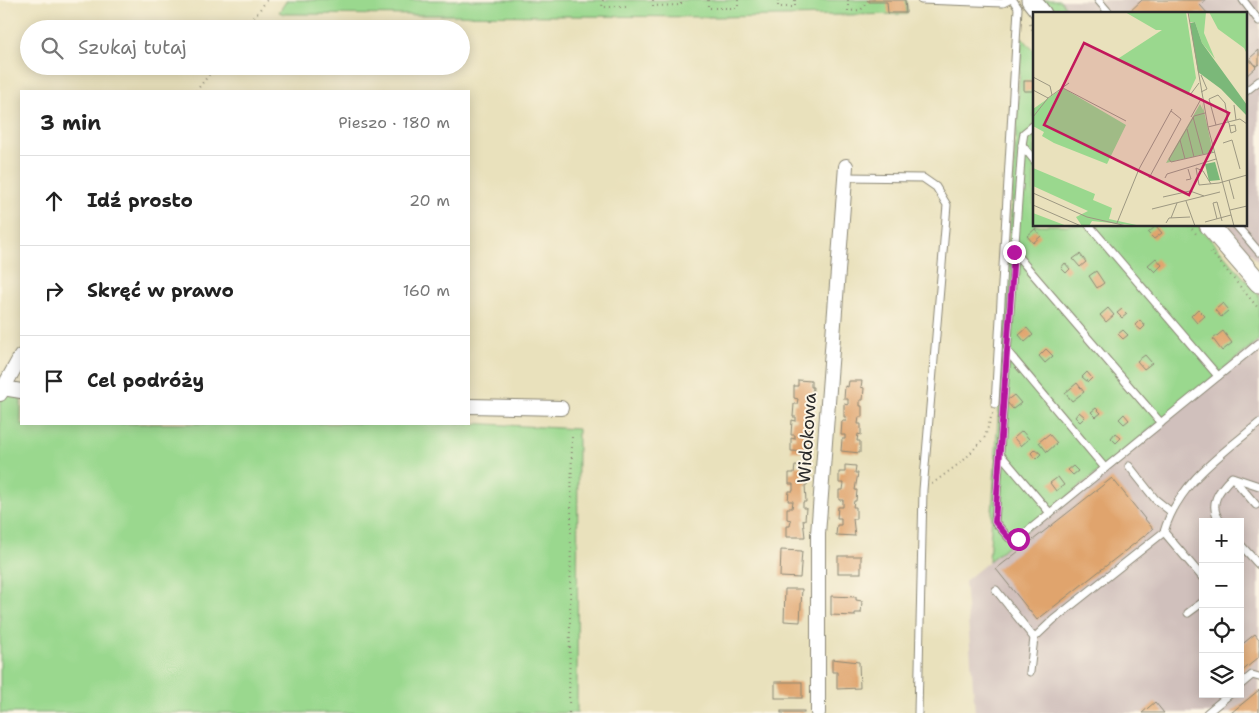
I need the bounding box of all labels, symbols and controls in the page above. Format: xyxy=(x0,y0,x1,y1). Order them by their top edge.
inset map xyxy=(1033,12,1246,226)
search box xyxy=(20,20,470,75)
icon: search xyxy=(38,34,66,62)
text: Szukaj tutaj xyxy=(78,35,187,60)
text: 3 min xyxy=(40,109,101,137)
text: Pieszo · 180 m xyxy=(338,112,450,133)
icon: ahead xyxy=(40,187,68,215)
text: Idź prosto xyxy=(87,188,193,213)
text: 20 m xyxy=(409,190,450,211)
route end xyxy=(1003,241,1026,264)
icon: right xyxy=(40,277,68,305)
text: Skręć w prawo xyxy=(87,278,234,303)
text: 160 m xyxy=(403,280,450,301)
icon: arrive xyxy=(40,367,68,395)
text: Cel podróży xyxy=(87,368,204,393)
street label: Widokowa xyxy=(792,392,822,484)
map controls xyxy=(1199,518,1244,698)
button: + xyxy=(1199,518,1244,563)
route start xyxy=(1007,528,1030,551)
button: − xyxy=(1199,563,1244,608)
button: locate xyxy=(1199,608,1244,653)
button: layers xyxy=(1199,653,1244,698)

